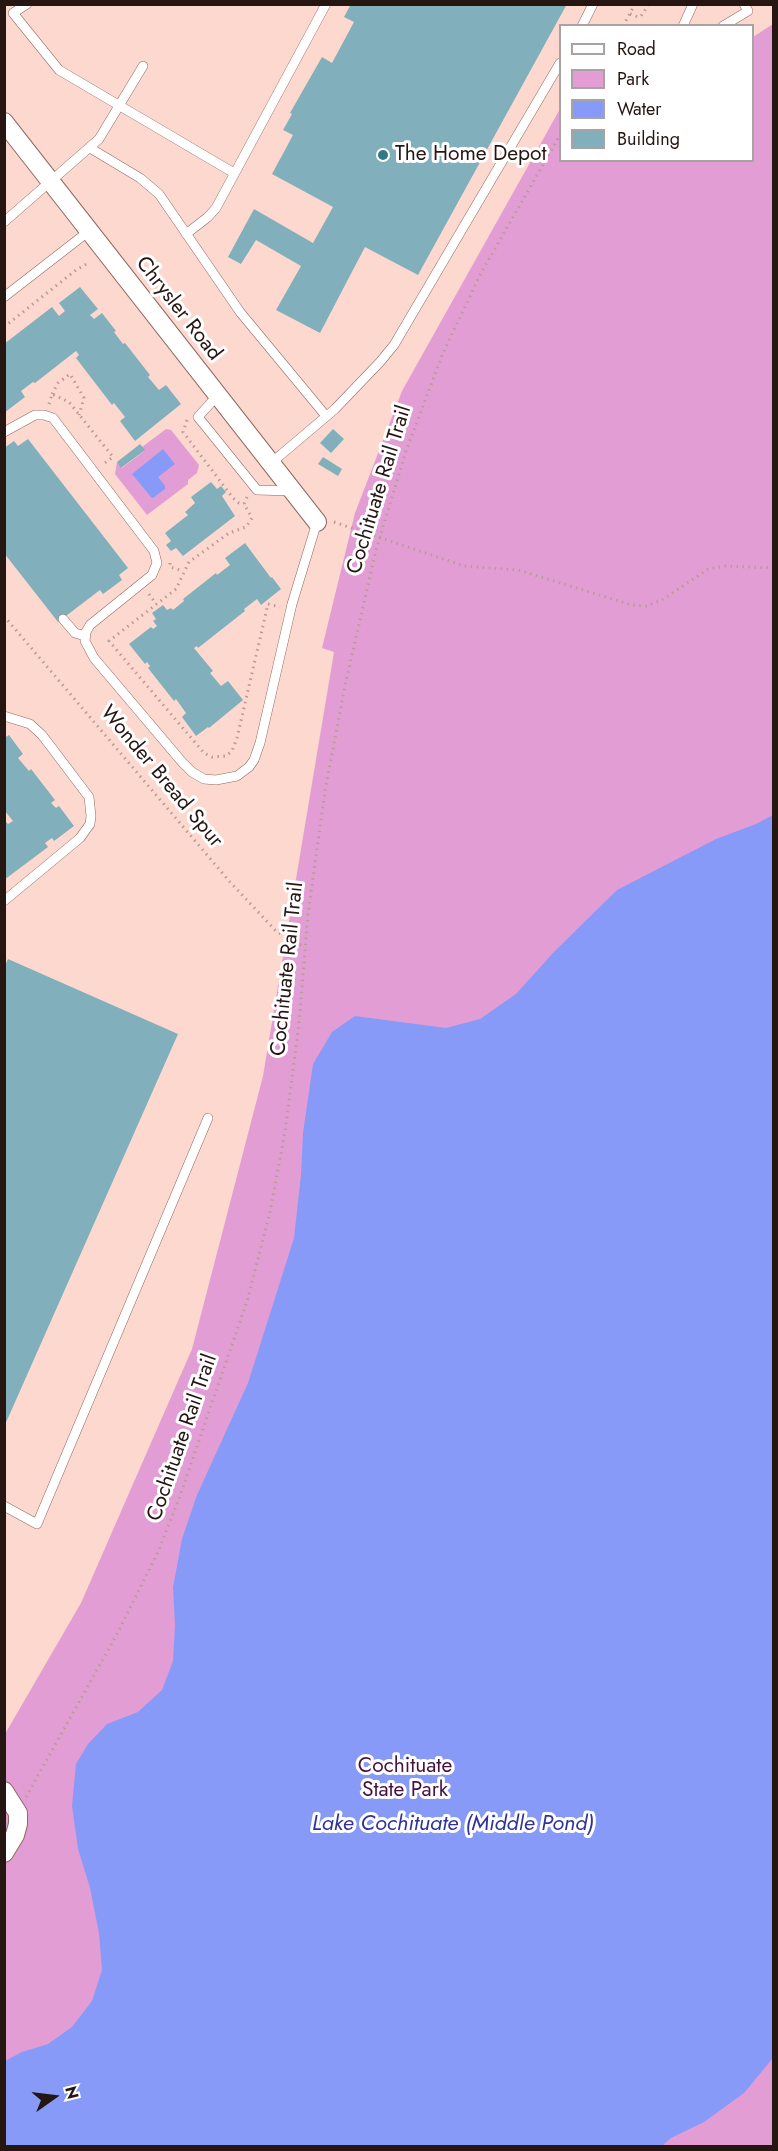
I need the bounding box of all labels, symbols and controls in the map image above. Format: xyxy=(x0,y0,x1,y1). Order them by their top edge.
legend xyxy=(559,24,754,162)
text: Road xyxy=(617,36,656,62)
text: Park xyxy=(617,66,649,92)
text: Water xyxy=(617,96,661,122)
text: Building xyxy=(617,126,680,152)
place label: The Home Depot xyxy=(395,142,546,168)
marker: The Home Depot xyxy=(376,148,390,162)
street label: Chrysler Road xyxy=(129,252,227,366)
street label: Cochituate Rail Trail xyxy=(342,403,418,577)
street label: Wonder Bread Spur xyxy=(94,701,228,853)
street label: Cochituate Rail Trail xyxy=(266,881,310,1057)
street label: Cochituate Rail Trail xyxy=(143,1351,223,1525)
park label: Cochituate State Park xyxy=(358,1754,452,1804)
water label: Lake Cochituate (Middle Pond) xyxy=(312,1812,594,1838)
north arrow xyxy=(24,2067,84,2127)
text: N xyxy=(59,2084,85,2101)

